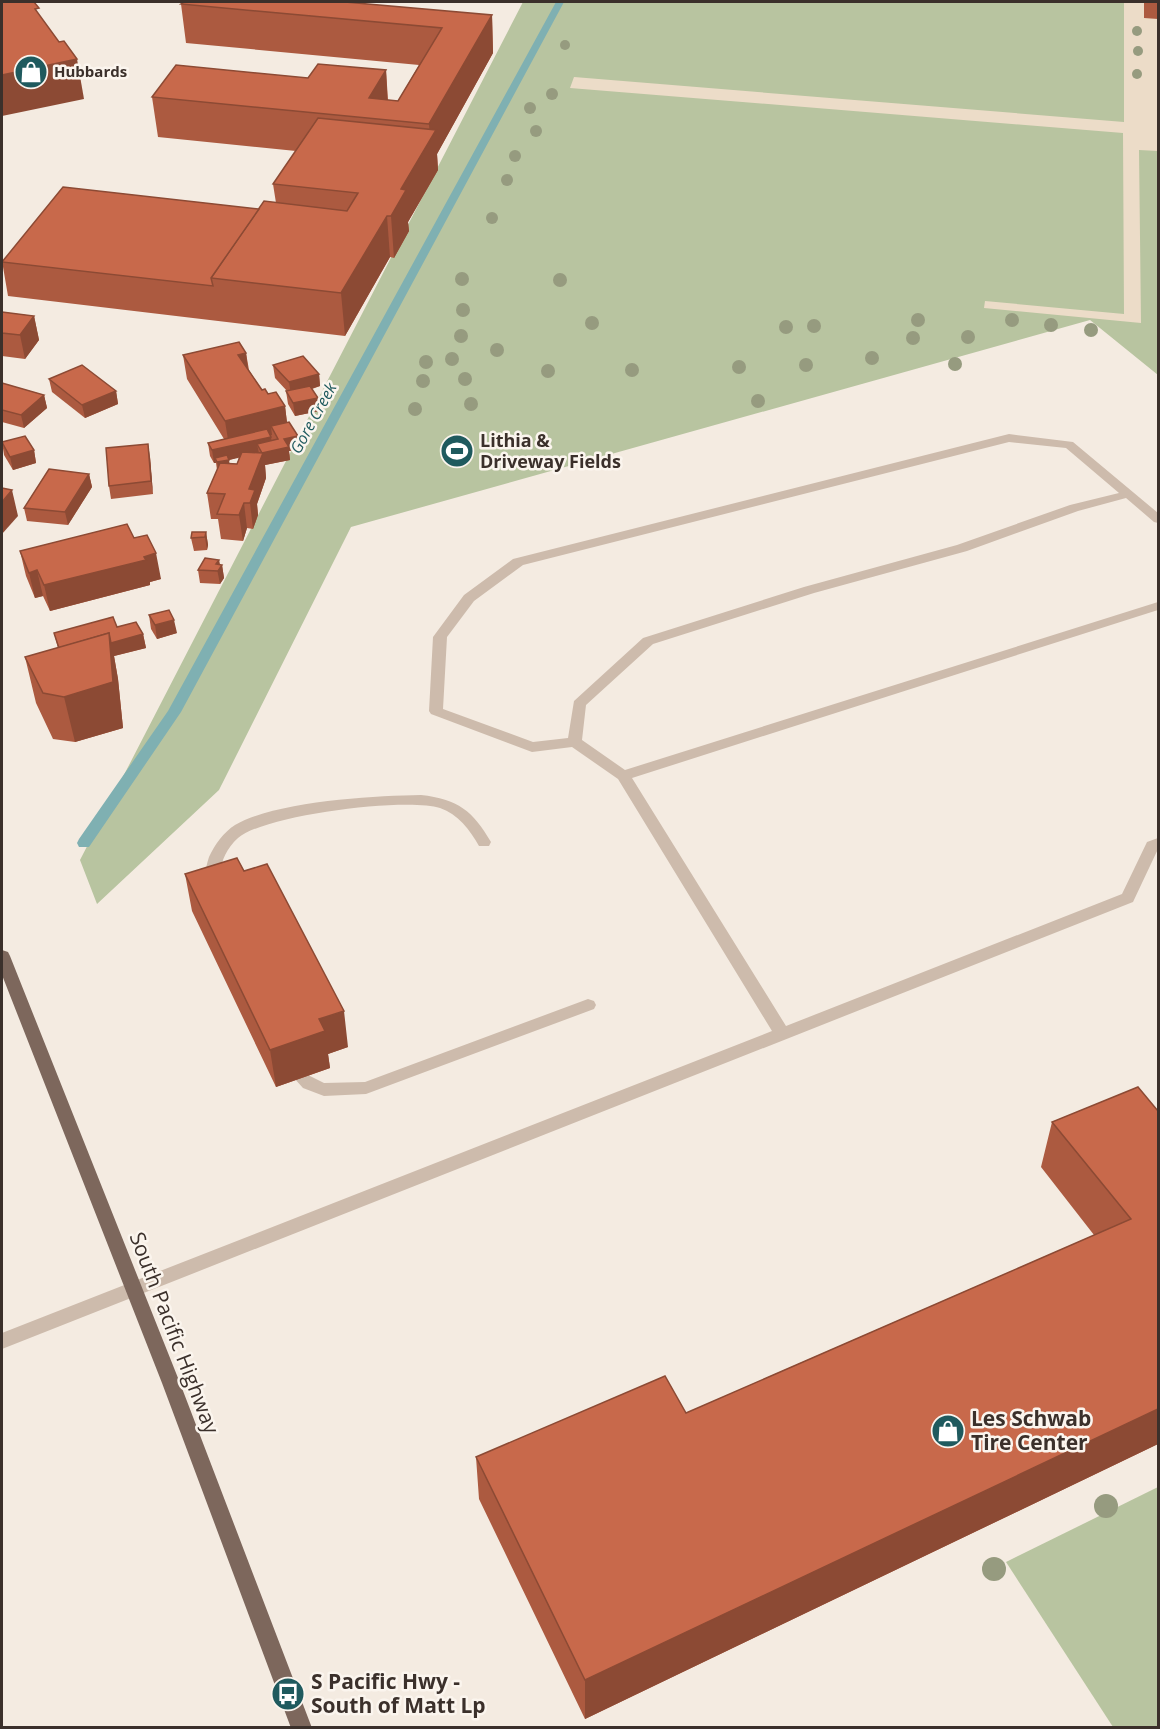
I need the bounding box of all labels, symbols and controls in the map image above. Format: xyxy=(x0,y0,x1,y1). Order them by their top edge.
shop icon: Hubbards xyxy=(13,54,49,90)
place label: Hubbards xyxy=(54,61,127,81)
water label: Gore Creek xyxy=(285,378,342,457)
place label: Lithia & Driveway Fields xyxy=(480,428,621,473)
sports icon: Lithia & Driveway Fields xyxy=(439,433,475,469)
street label: South Pacific Highway xyxy=(124,1228,227,1438)
place label: Les Schwab Tire Center xyxy=(971,1404,1091,1456)
shop icon: Les Schwab Tire Center xyxy=(930,1413,966,1449)
place label: S Pacific Hwy - South of Matt Lp xyxy=(311,1667,486,1719)
bus stop icon: S Pacific Hwy - South of Matt Lp xyxy=(270,1676,306,1712)

